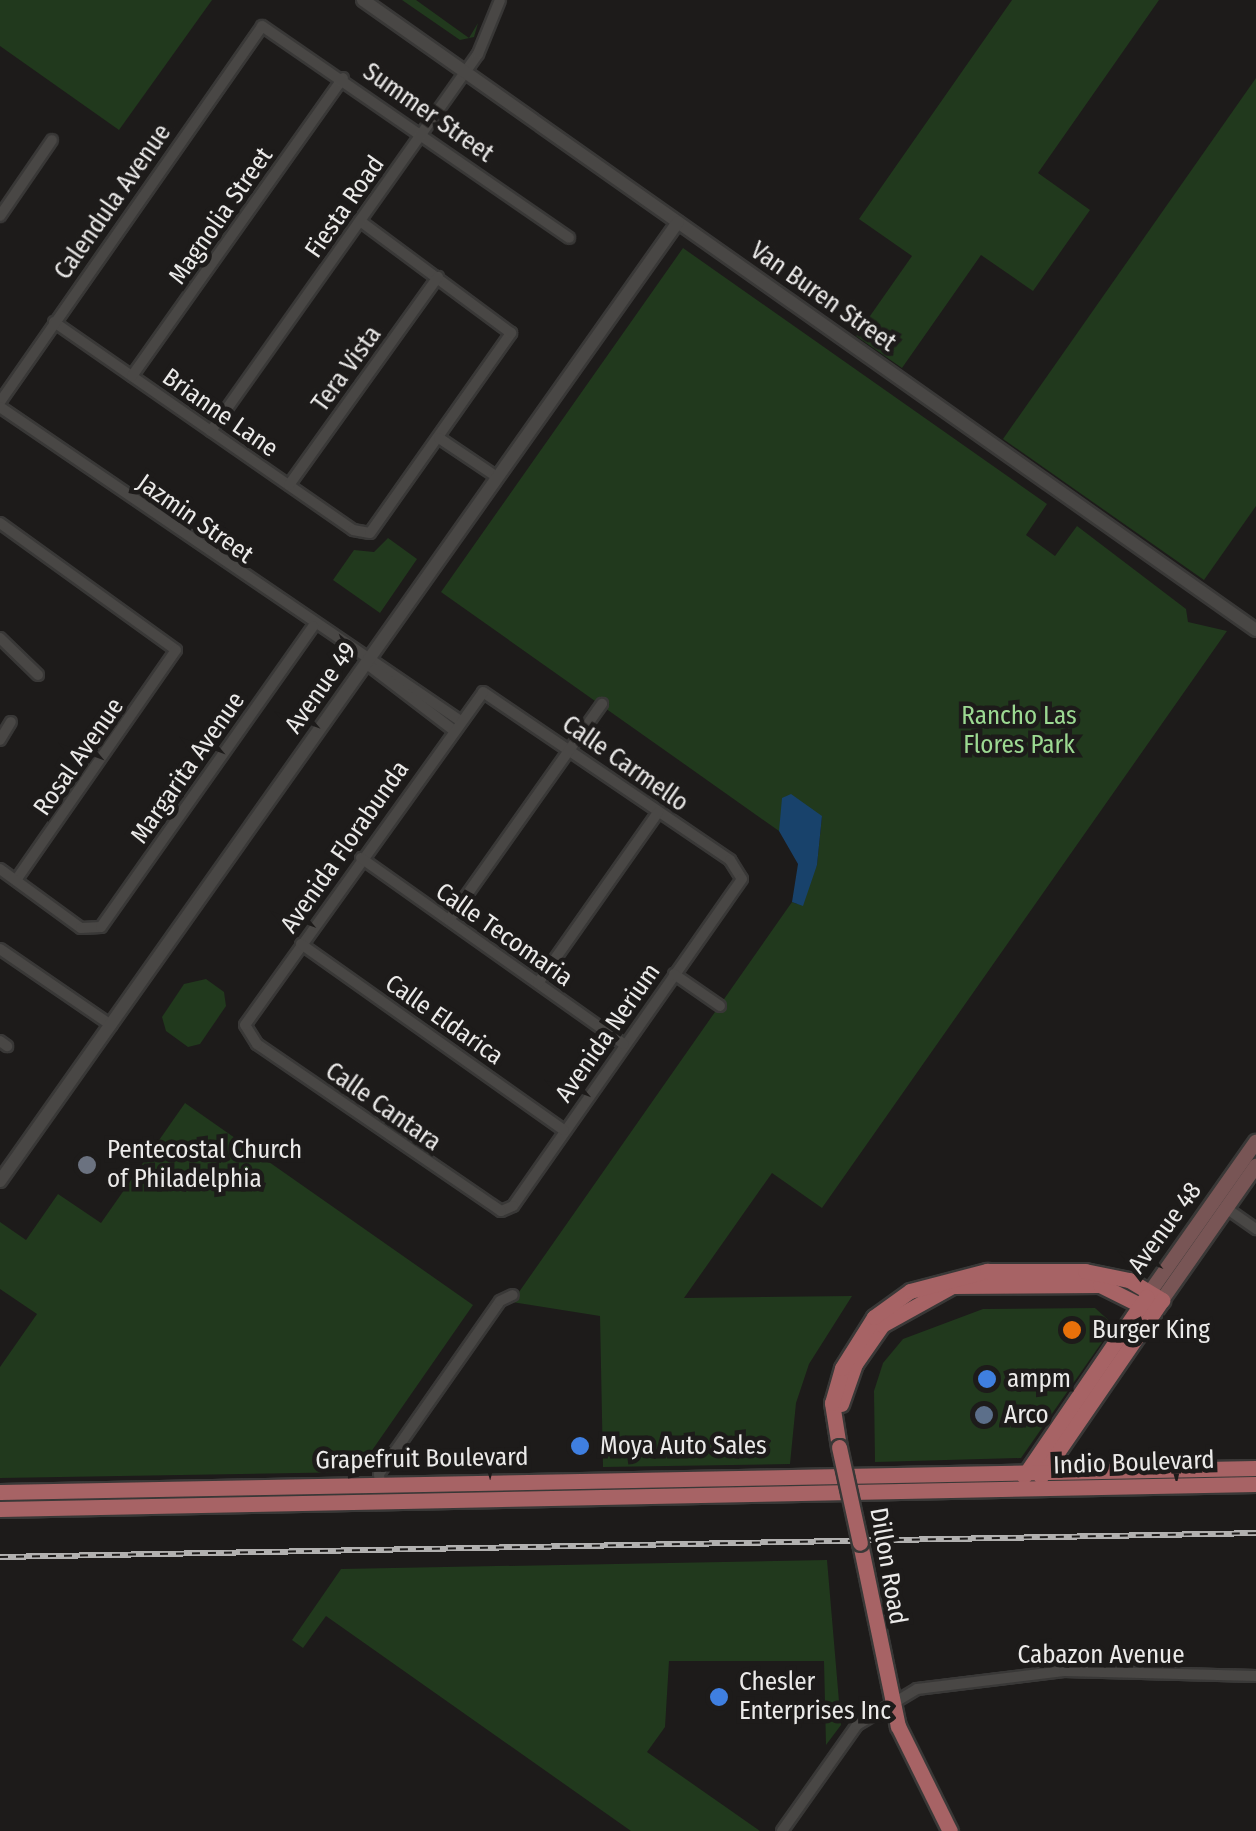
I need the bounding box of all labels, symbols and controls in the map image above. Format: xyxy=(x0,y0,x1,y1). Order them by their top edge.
street label: Summer Street xyxy=(357,57,499,169)
street label: Calendula Avenue xyxy=(48,119,178,285)
street label: Magnolia Street xyxy=(163,142,279,290)
street label: Fiesta Road xyxy=(299,150,391,264)
street label: Van Buren Street xyxy=(744,236,902,358)
street label: Tera Vista xyxy=(306,320,388,418)
street label: Brianne Lane xyxy=(156,362,284,464)
street label: Jazmin Street xyxy=(131,468,259,570)
street label: Avenue 49 xyxy=(279,636,363,740)
street label: Margarita Avenue xyxy=(125,686,251,850)
street label: Rosal Avenue xyxy=(28,692,130,822)
park label: Rancho Las Flores Park xyxy=(961,702,1077,761)
street label: Calle Carmello xyxy=(556,710,694,818)
street label: Avenida Florabunda xyxy=(274,755,416,939)
street label: Calle Tecomaria xyxy=(430,877,578,993)
street label: Avenida Nerium xyxy=(549,958,667,1108)
street label: Calle Eldarica xyxy=(379,968,509,1072)
street label: Calle Cantara xyxy=(319,1056,447,1158)
place label: Pentecostal Church of Philadelphia xyxy=(107,1136,302,1195)
marker: Pentecostal Church of Philadelphia xyxy=(76,1154,98,1176)
street label: Avenue 48 xyxy=(1122,1176,1208,1280)
place label: Burger King xyxy=(1092,1315,1210,1345)
marker: Burger King xyxy=(1061,1319,1083,1341)
place label: ampm xyxy=(1007,1364,1071,1394)
marker: ampm xyxy=(976,1368,998,1390)
place label: Arco xyxy=(1004,1400,1049,1430)
marker: Arco xyxy=(973,1404,995,1426)
place label: Moya Auto Sales xyxy=(600,1431,767,1461)
marker: Moya Auto Sales xyxy=(569,1435,591,1457)
street label: Grapefruit Boulevard xyxy=(315,1442,529,1476)
street label: Indio Boulevard xyxy=(1053,1445,1215,1481)
street label: Dillon Road xyxy=(863,1505,913,1627)
street label: Cabazon Avenue xyxy=(1017,1640,1185,1670)
place label: Chesler Enterprises Inc xyxy=(739,1668,891,1727)
marker: Chesler Enterprises Inc xyxy=(708,1686,730,1708)

